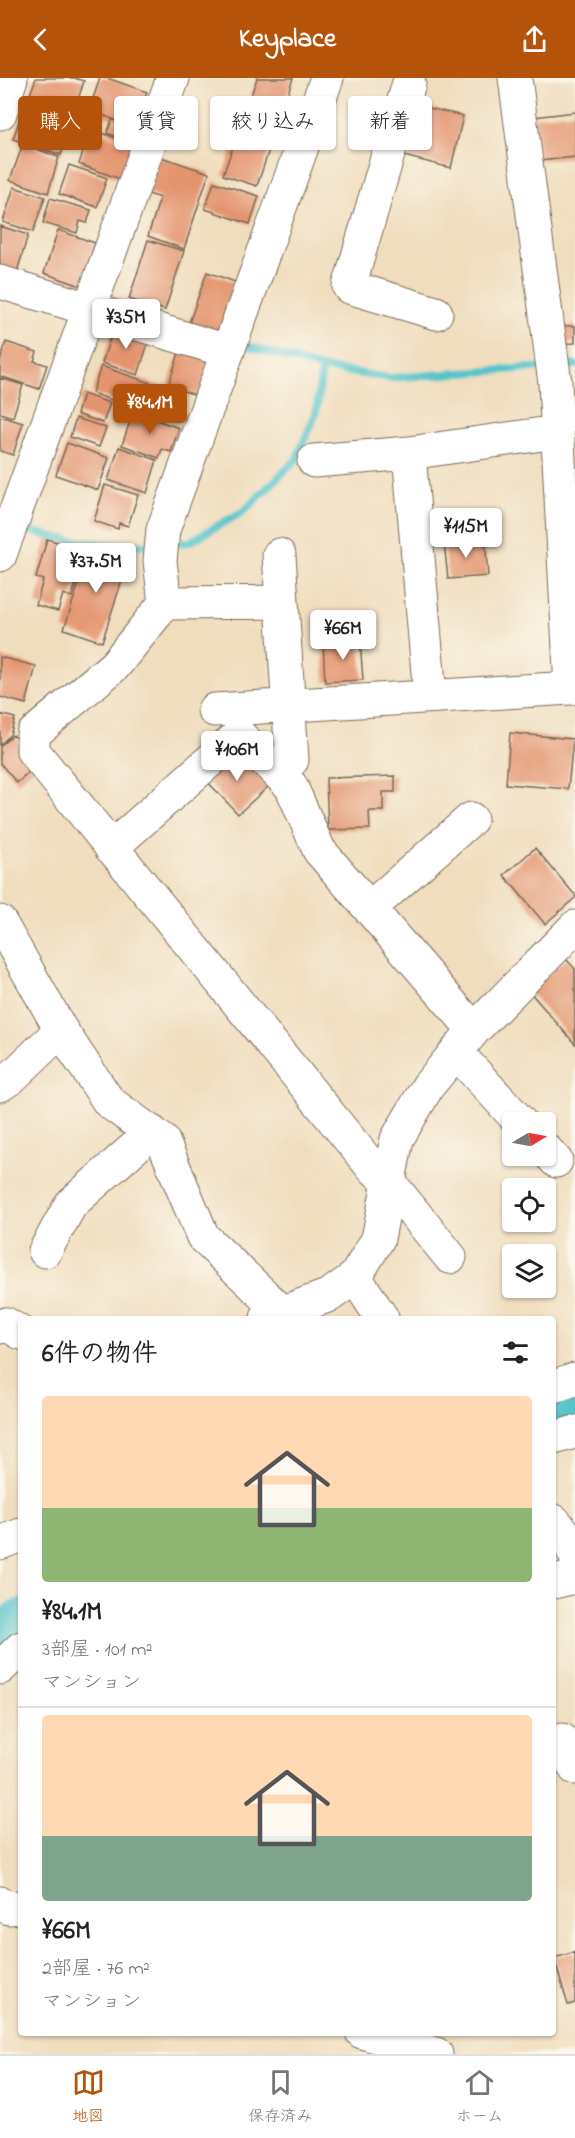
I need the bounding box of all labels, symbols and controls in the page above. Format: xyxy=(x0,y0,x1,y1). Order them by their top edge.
text: Keyplace xyxy=(239,20,336,59)
icon: back xyxy=(24,23,57,56)
icon: share xyxy=(518,23,551,56)
chip: 購入 xyxy=(18,96,102,150)
chip: 賃貸 xyxy=(114,96,198,150)
chip: 絞り込み xyxy=(210,96,336,150)
chip: 新着 xyxy=(348,96,432,150)
pin: ¥35M xyxy=(90,299,162,350)
text: ¥35M xyxy=(106,304,146,333)
pin: ¥84.1M xyxy=(101,384,199,435)
text: ¥84.1M xyxy=(127,389,173,418)
pin: ¥115M xyxy=(424,508,508,559)
text: ¥115M xyxy=(444,513,488,542)
pin: ¥37.5M xyxy=(47,543,145,594)
text: ¥37.5M xyxy=(70,548,122,577)
pin: ¥66M xyxy=(307,610,379,661)
text: ¥66M xyxy=(324,615,362,644)
pin: ¥106M xyxy=(195,731,279,782)
text: ¥106M xyxy=(215,736,259,765)
north arrow xyxy=(502,1112,556,1166)
map controls xyxy=(502,1112,556,1298)
button: locate xyxy=(502,1178,556,1232)
button: layers xyxy=(502,1244,556,1298)
text: 6件の物件 xyxy=(42,1336,157,1374)
icon: filters xyxy=(499,1336,532,1369)
icon: home xyxy=(233,1435,341,1543)
text: ¥84.1M xyxy=(42,1594,102,1632)
text: 3部屋 · 101 m² xyxy=(42,1636,152,1665)
text: マンション xyxy=(42,1669,141,1698)
icon: home xyxy=(233,1754,341,1862)
text: ¥66M xyxy=(42,1913,91,1951)
text: 2部屋 · 76 m² xyxy=(42,1955,150,1984)
text: マンション xyxy=(42,1988,141,2017)
tab: 地図 xyxy=(72,2066,105,2129)
tab: 保存済み xyxy=(248,2066,312,2129)
tab: ホーム xyxy=(456,2066,503,2129)

